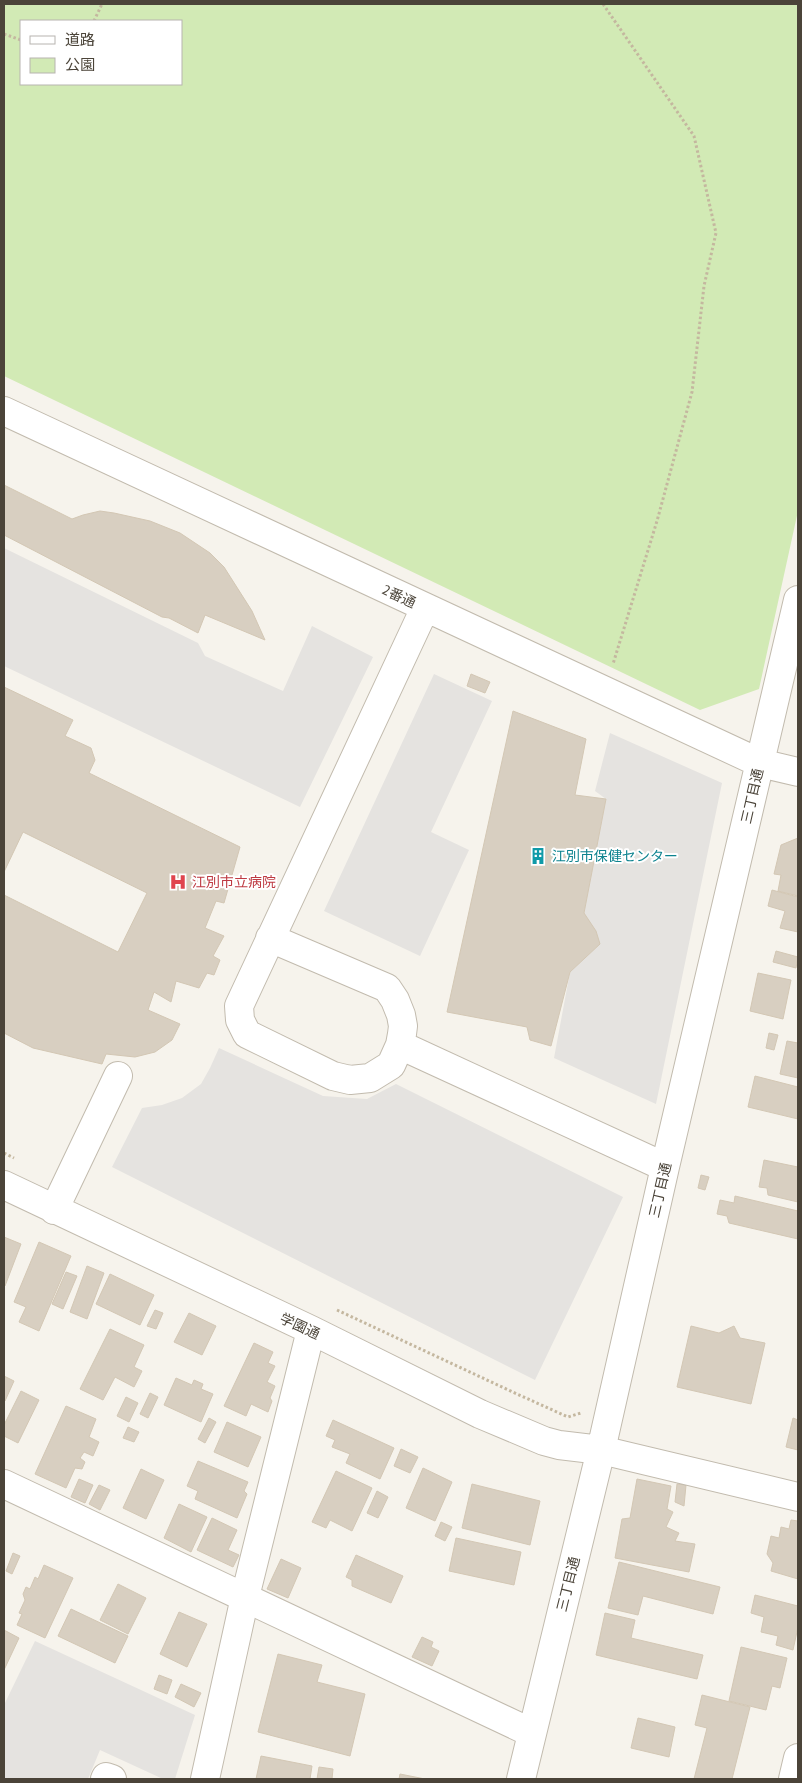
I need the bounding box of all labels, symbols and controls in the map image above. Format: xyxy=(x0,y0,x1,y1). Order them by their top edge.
legend xyxy=(20,20,182,85)
text: 道路 xyxy=(65,30,95,49)
text: 公園 xyxy=(65,55,95,74)
street label: 2番通 xyxy=(379,580,419,612)
street label: 三丁目通 xyxy=(737,767,767,825)
building icon: 江別市保健センター xyxy=(528,846,548,866)
place label: 江別市保健センター xyxy=(552,847,678,865)
hospital icon: 江別市立病院 xyxy=(168,872,188,892)
place label: 江別市立病院 xyxy=(192,873,276,891)
street label: 三丁目通 xyxy=(645,1161,675,1219)
street label: 学園通 xyxy=(277,1309,323,1343)
street label: 三丁目通 xyxy=(552,1555,584,1613)

